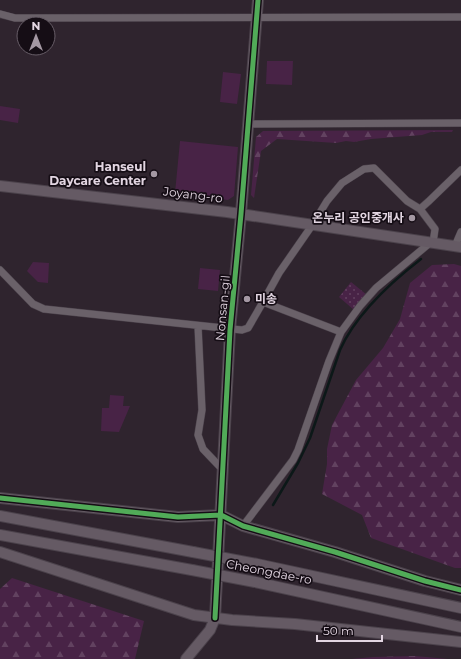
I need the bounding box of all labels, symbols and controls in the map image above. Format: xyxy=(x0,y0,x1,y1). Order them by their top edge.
north arrow xyxy=(16,16,56,56)
text: N xyxy=(32,19,40,33)
place label: Hanseul Daycare Center xyxy=(49,159,146,188)
marker: Hanseul Daycare Center xyxy=(149,169,159,179)
street label: Joyang-ro xyxy=(161,183,224,206)
place label: 온누리 공인중개사 xyxy=(312,210,404,225)
marker: 온누리 공인중개사 xyxy=(407,213,417,223)
street label: Nonsan-gil xyxy=(212,275,233,341)
place label: 미송 xyxy=(255,291,277,306)
marker: 미송 xyxy=(242,294,252,304)
street label: Cheongdae-ro xyxy=(225,556,313,587)
scale bar xyxy=(317,617,382,643)
text: 50 m xyxy=(323,623,354,638)

